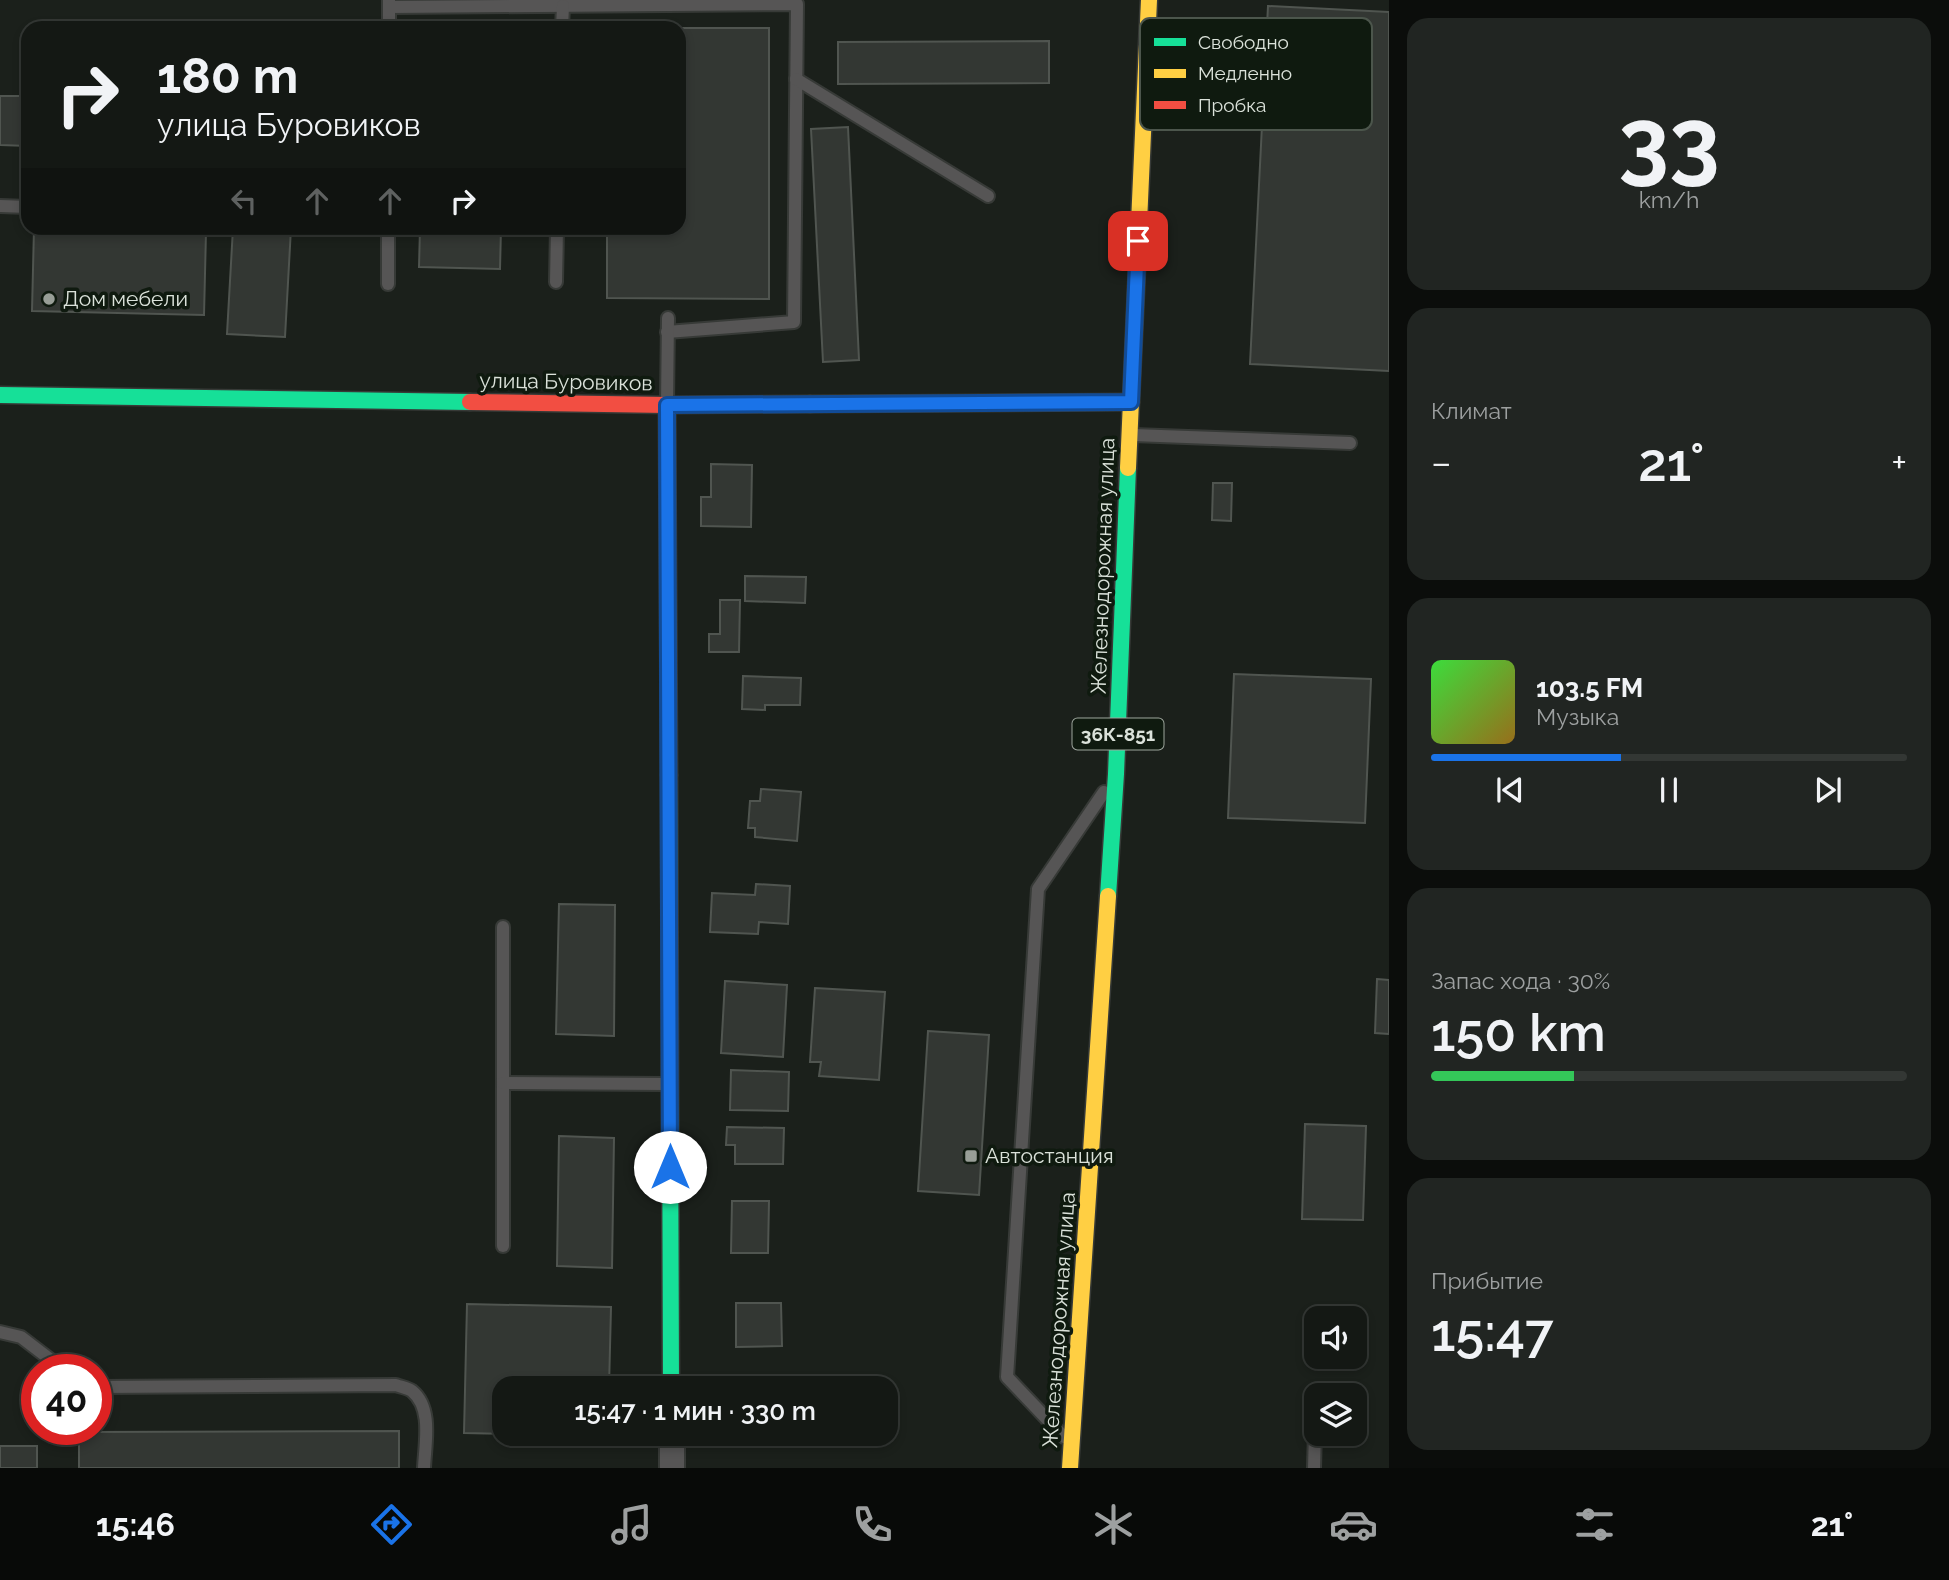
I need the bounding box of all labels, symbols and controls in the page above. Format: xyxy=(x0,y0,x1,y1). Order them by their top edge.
legend xyxy=(1140,18,1372,130)
text: Свободно xyxy=(1198,31,1289,53)
text: 180 m xyxy=(157,47,298,104)
icon: right xyxy=(42,49,133,140)
text: Медленно xyxy=(1198,62,1292,84)
text: 33 xyxy=(1618,87,1720,194)
text: Пробка xyxy=(1198,94,1266,116)
text: улица Буровиков xyxy=(157,106,421,143)
icon: left xyxy=(225,182,263,220)
icon: ahead xyxy=(298,182,336,220)
icon: ahead xyxy=(371,182,409,220)
icon: right xyxy=(444,182,482,220)
text: km/h xyxy=(1639,186,1699,213)
pin xyxy=(1108,211,1168,271)
icon: arrive xyxy=(1119,222,1157,260)
place label: Дом мебели xyxy=(63,286,188,311)
marker: Дом мебели xyxy=(41,291,57,307)
street label: улица Буровиков xyxy=(479,367,653,396)
text: Климат xyxy=(1431,397,1512,424)
text: 21° xyxy=(1638,432,1705,493)
street label: Железнодорожная улица xyxy=(1086,437,1119,695)
text: − xyxy=(1431,440,1451,485)
text: + xyxy=(1891,440,1907,485)
text: 103.5 FM xyxy=(1536,673,1643,703)
text: Музыка xyxy=(1536,703,1619,730)
road number: 36К-851 xyxy=(1072,719,1164,750)
icon: previous xyxy=(1491,771,1529,809)
icon: pause xyxy=(1650,771,1688,809)
icon: next xyxy=(1809,771,1847,809)
text: Запас хода · 30% xyxy=(1431,967,1610,994)
text: 150 km xyxy=(1431,1002,1606,1063)
position arrow xyxy=(633,1130,707,1204)
place label: Автостанция xyxy=(985,1143,1114,1168)
marker: Автостанция xyxy=(963,1148,979,1164)
street label: Железнодорожная улица xyxy=(1037,1191,1080,1449)
text: Прибытие xyxy=(1431,1267,1543,1294)
text: 15:47 xyxy=(1431,1302,1554,1363)
map controls xyxy=(1304,1306,1367,1446)
button: sound xyxy=(1304,1306,1367,1369)
speed limit sign: 40 xyxy=(21,1354,112,1445)
button: layers xyxy=(1304,1383,1367,1446)
text: 15:47 · 1 мин · 330 m xyxy=(574,1396,816,1426)
icon: directions xyxy=(367,1500,416,1549)
icon: music xyxy=(607,1500,656,1549)
icon: phone xyxy=(848,1500,897,1549)
icon: climate xyxy=(1089,1500,1138,1549)
icon: car xyxy=(1329,1500,1378,1549)
icon: filters xyxy=(1570,1500,1619,1549)
text: 15:46 xyxy=(96,1506,175,1543)
text: 21° xyxy=(1811,1506,1853,1543)

